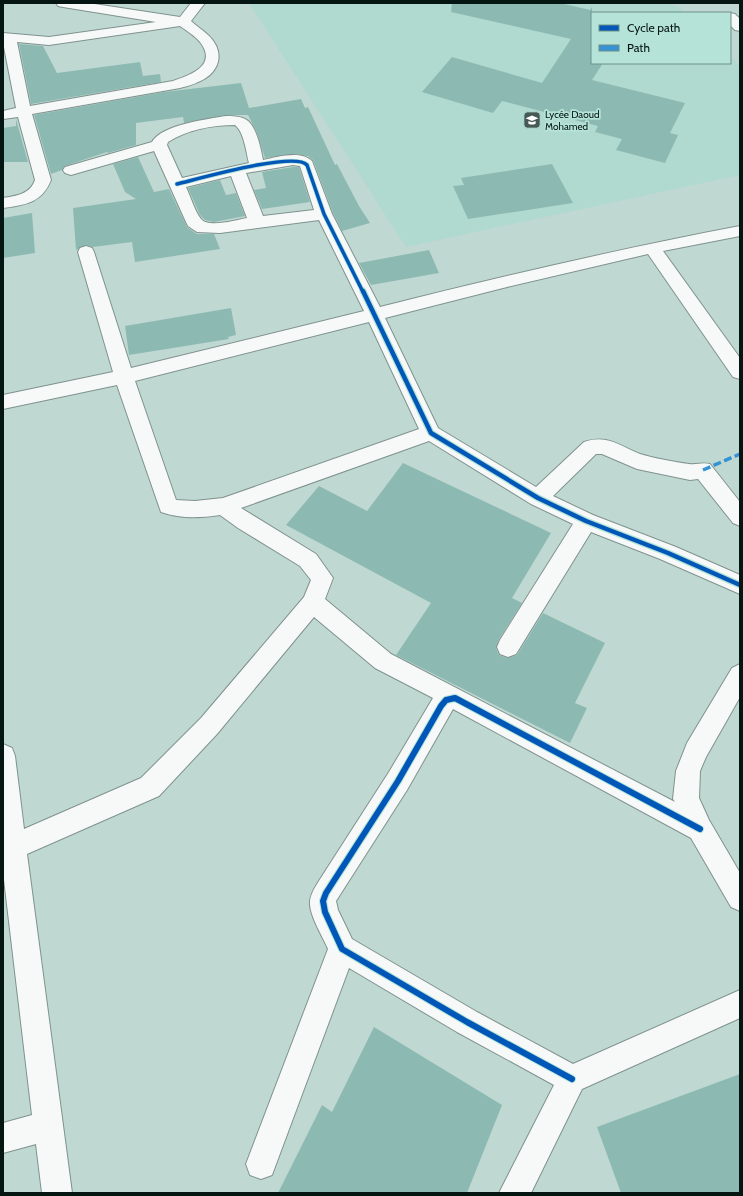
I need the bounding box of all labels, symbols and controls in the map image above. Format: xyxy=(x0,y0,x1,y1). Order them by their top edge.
legend xyxy=(591,12,731,64)
text: Cycle path xyxy=(627,20,680,35)
text: Path xyxy=(627,40,650,55)
place label: Lycée Daoud Mohamed xyxy=(545,108,599,133)
school or university icon: Lycée Daoud Mohamed xyxy=(522,110,542,130)

